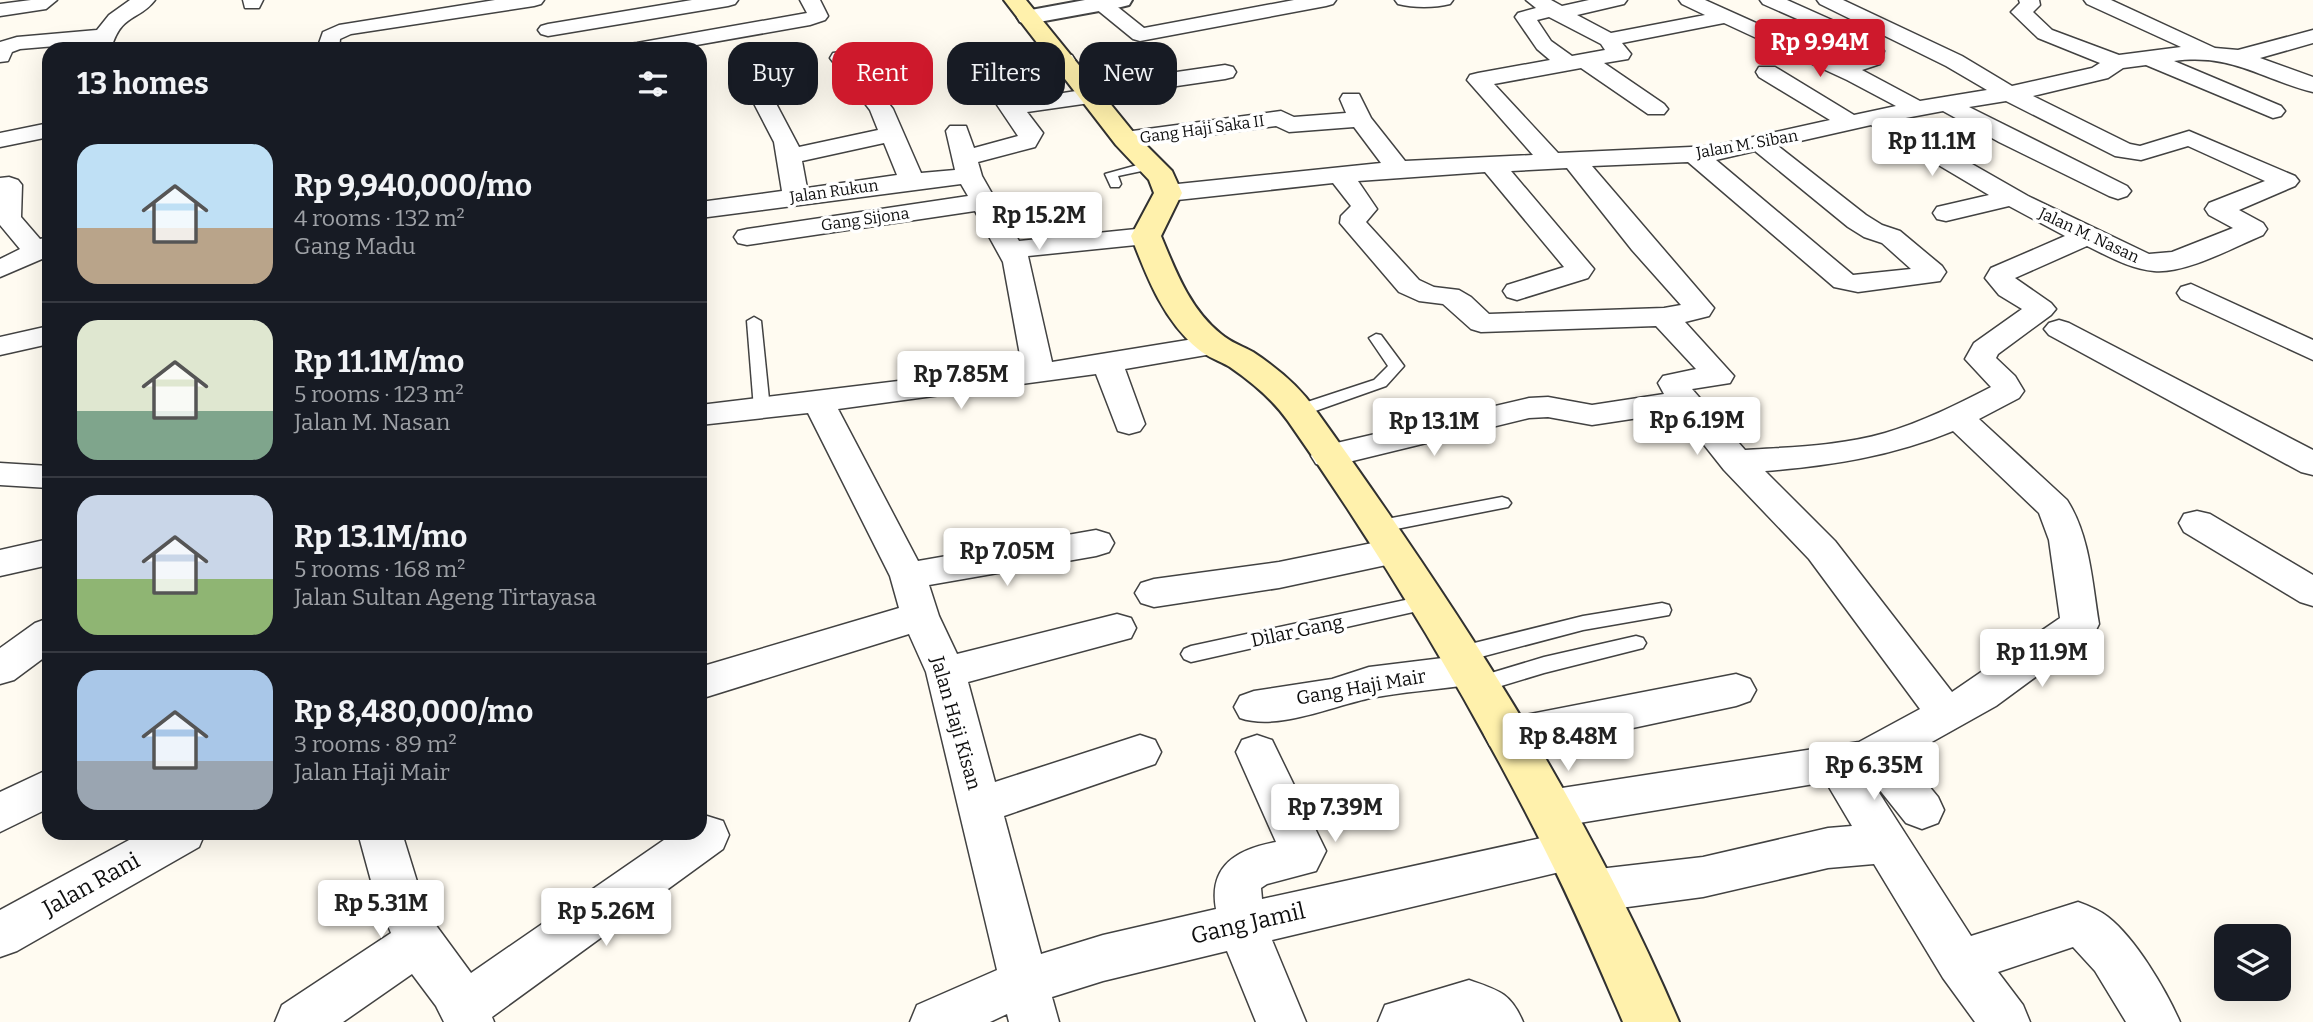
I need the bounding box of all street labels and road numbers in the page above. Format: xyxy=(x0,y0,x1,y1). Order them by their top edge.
street label: Gang Haji Saka II xyxy=(1138,111,1266,147)
street label: Jalan M. Siban xyxy=(1694,126,1799,162)
street label: Jalan Rukun xyxy=(787,175,880,207)
street label: Gang Sijona xyxy=(820,203,911,235)
street label: Jalan M. Nasan xyxy=(2035,203,2142,267)
street label: Dilar Gang xyxy=(1249,610,1346,652)
street label: Jalan Haji Kisan xyxy=(926,653,986,792)
street label: Gang Haji Mair xyxy=(1294,664,1428,710)
street label: Jalan Rani xyxy=(37,846,144,923)
street label: Gang Jamil xyxy=(1188,896,1308,950)

